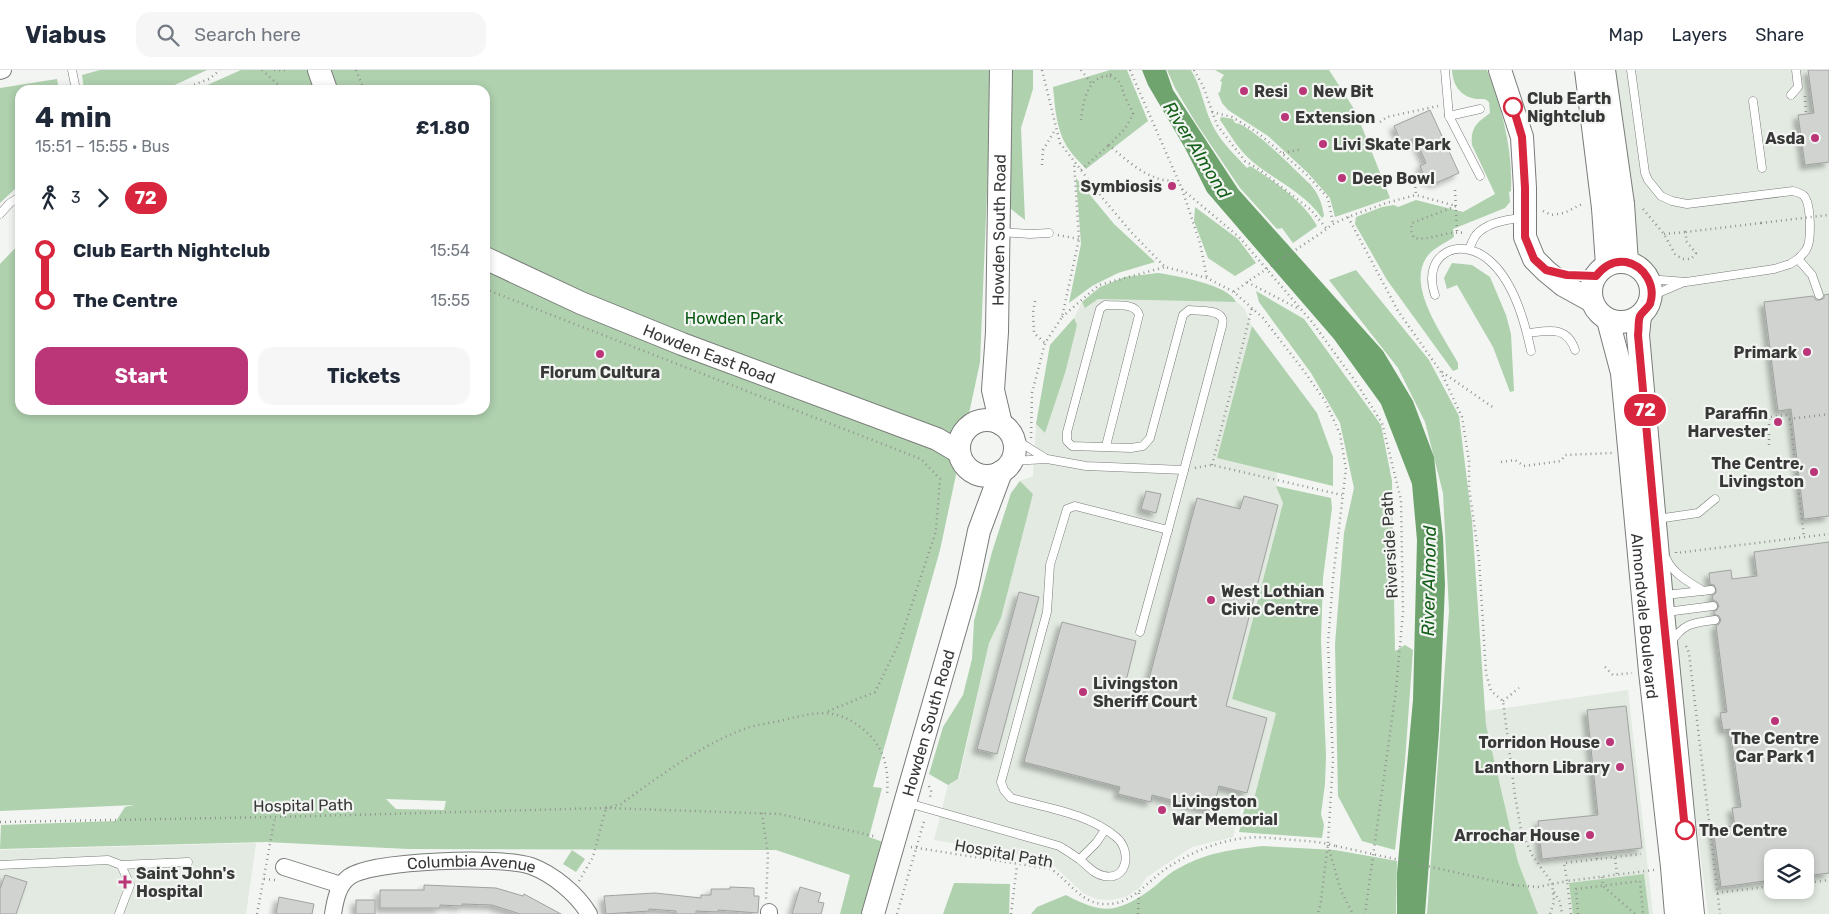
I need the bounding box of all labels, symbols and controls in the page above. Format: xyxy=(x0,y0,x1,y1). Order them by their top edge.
search box xyxy=(136,12,486,57)
text: Viabus xyxy=(25,21,106,49)
icon: search xyxy=(154,21,182,49)
text: Search here xyxy=(194,23,301,46)
text: Map xyxy=(1609,24,1644,46)
text: Layers xyxy=(1672,24,1727,46)
text: Share xyxy=(1755,24,1804,46)
place label: Resi xyxy=(1254,82,1288,101)
place label: New Bit xyxy=(1313,82,1374,101)
marker: Resi xyxy=(1238,85,1250,97)
marker: New Bit xyxy=(1297,85,1309,97)
place label: Club Earth Nightclub xyxy=(1527,89,1611,126)
water label: River Almond xyxy=(1158,97,1236,203)
marker: Club Earth Nightclub xyxy=(1503,97,1523,117)
text: 4 min xyxy=(35,101,112,134)
place label: Extension xyxy=(1295,108,1375,127)
marker: Extension xyxy=(1279,111,1291,123)
text: £1.80 xyxy=(416,116,470,139)
place label: Asda xyxy=(1765,129,1805,148)
marker: Asda xyxy=(1809,132,1821,144)
place label: Livi Skate Park xyxy=(1333,135,1452,154)
text: 15:51 – 15:55 · Bus xyxy=(35,137,170,156)
marker: Livi Skate Park xyxy=(1317,138,1329,150)
street label: Howden South Road xyxy=(988,154,1010,306)
place label: Deep Bowl xyxy=(1352,169,1435,188)
marker: Deep Bowl xyxy=(1336,172,1348,184)
place label: Symbiosis xyxy=(1081,177,1162,196)
marker: Symbiosis xyxy=(1166,180,1178,192)
icon: walk xyxy=(35,184,63,212)
icon: forward xyxy=(89,184,117,212)
text: 72 xyxy=(135,187,157,209)
text: 3 xyxy=(71,188,81,207)
text: Club Earth Nightclub xyxy=(73,239,270,262)
text: 15:54 xyxy=(430,241,470,260)
text: The Centre xyxy=(73,289,178,312)
text: 15:55 xyxy=(431,291,470,310)
park label: Howden Park xyxy=(685,309,784,328)
street label: Howden East Road xyxy=(640,320,778,388)
place label: Primark xyxy=(1734,343,1798,362)
marker: Primark xyxy=(1801,346,1813,358)
button: Start xyxy=(35,347,248,405)
button: Tickets xyxy=(258,347,470,405)
marker: Florum Cultura xyxy=(594,348,606,360)
place label: Florum Cultura xyxy=(540,363,660,382)
line badge: 72 xyxy=(1622,394,1668,426)
text: 72 xyxy=(1634,399,1656,421)
place label: Paraffin Harvester xyxy=(1688,404,1769,441)
marker: Paraffin Harvester xyxy=(1772,416,1784,428)
place label: The Centre, Livingston xyxy=(1711,454,1804,491)
marker: The Centre, Livingston xyxy=(1808,466,1820,478)
street label: Riverside Path xyxy=(1377,491,1402,599)
water label: River Almond xyxy=(1417,525,1441,637)
street label: Almondvale Boulevard xyxy=(1627,532,1662,700)
place label: West Lothian Civic Centre xyxy=(1221,582,1325,619)
marker: West Lothian Civic Centre xyxy=(1205,594,1217,606)
street label: Howden South Road xyxy=(898,647,959,799)
place label: Livingston Sheriff Court xyxy=(1093,674,1198,711)
marker: Livingston Sheriff Court xyxy=(1077,686,1089,698)
marker: The Centre Car Park 1 xyxy=(1769,715,1781,727)
place label: The Centre Car Park 1 xyxy=(1731,729,1819,766)
place label: Torridon House xyxy=(1479,733,1600,752)
marker: Torridon House xyxy=(1604,736,1616,748)
place label: Lanthorn Library xyxy=(1475,758,1610,777)
marker: Lanthorn Library xyxy=(1614,761,1626,773)
place label: Livingston War Memorial xyxy=(1172,792,1278,829)
street label: Hospital Path xyxy=(253,795,353,816)
marker: Livingston War Memorial xyxy=(1156,804,1168,816)
marker: The Centre xyxy=(1675,820,1695,840)
place label: The Centre xyxy=(1699,821,1787,840)
place label: Arrochar House xyxy=(1454,826,1580,845)
marker: Arrochar House xyxy=(1584,829,1596,841)
street label: Hospital Path xyxy=(953,835,1055,872)
map controls xyxy=(1764,849,1814,899)
button: layers xyxy=(1764,849,1814,899)
street label: Columbia Avenue xyxy=(406,852,539,877)
place label: Saint John's Hospital xyxy=(136,864,235,901)
marker: Saint John's Hospital xyxy=(118,875,132,889)

